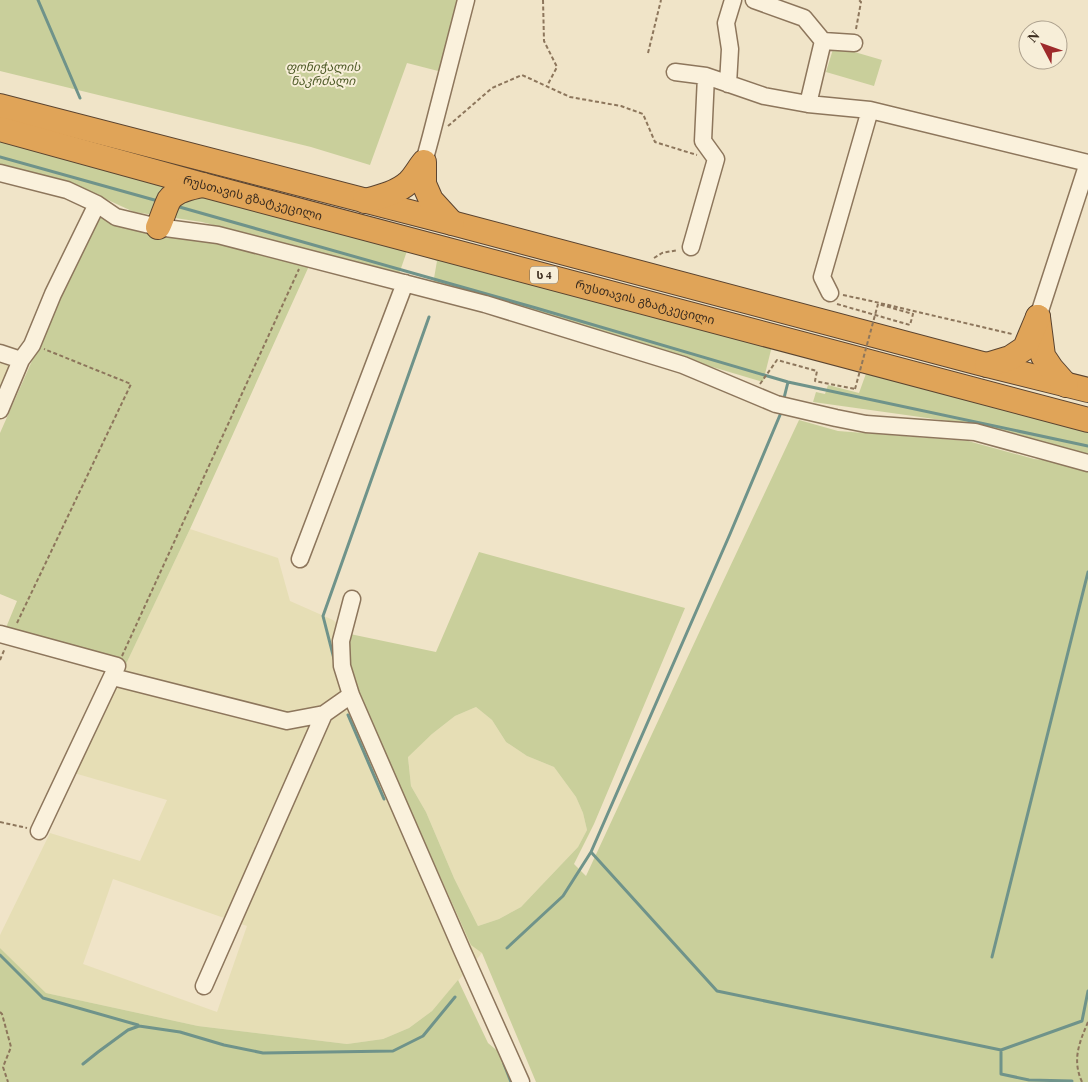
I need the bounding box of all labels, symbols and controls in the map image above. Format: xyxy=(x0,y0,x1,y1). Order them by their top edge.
north arrow xyxy=(1018,20,1068,70)
text: N xyxy=(1025,28,1043,46)
park label: ფონიჭალის ნაკრძალი xyxy=(286,60,361,88)
street label: რუსთავის გზატკეცილი xyxy=(182,173,324,223)
road number: ს 4 xyxy=(530,266,558,284)
street label: რუსთავის გზატკეცილი xyxy=(574,277,716,328)

